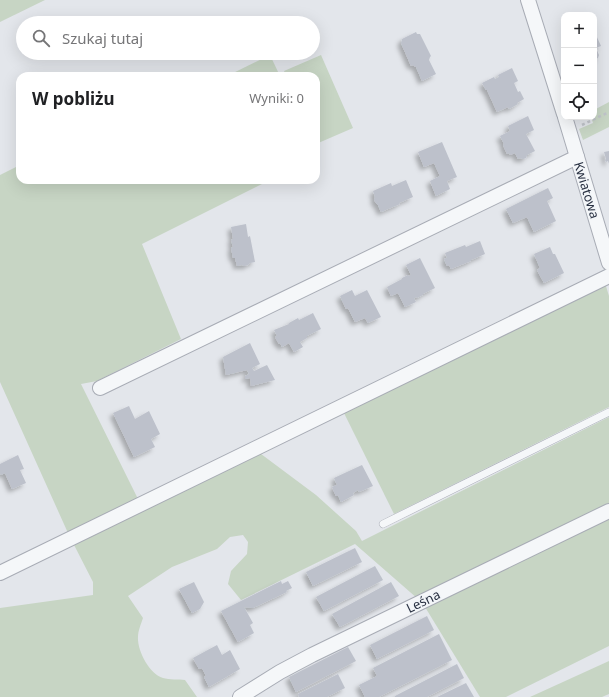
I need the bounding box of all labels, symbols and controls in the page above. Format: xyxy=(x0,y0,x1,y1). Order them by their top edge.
map controls xyxy=(561,12,597,120)
button: + xyxy=(561,12,597,48)
search box xyxy=(16,16,320,60)
icon: search xyxy=(30,27,52,49)
text: Szukaj tutaj xyxy=(62,28,143,48)
button: − xyxy=(561,48,597,84)
button: locate xyxy=(561,84,597,120)
text: W pobliżu xyxy=(32,87,115,110)
text: Wyniki: 0 xyxy=(249,89,304,107)
street label: Kwiatowa xyxy=(570,159,604,221)
street label: Leśna xyxy=(403,585,443,617)

